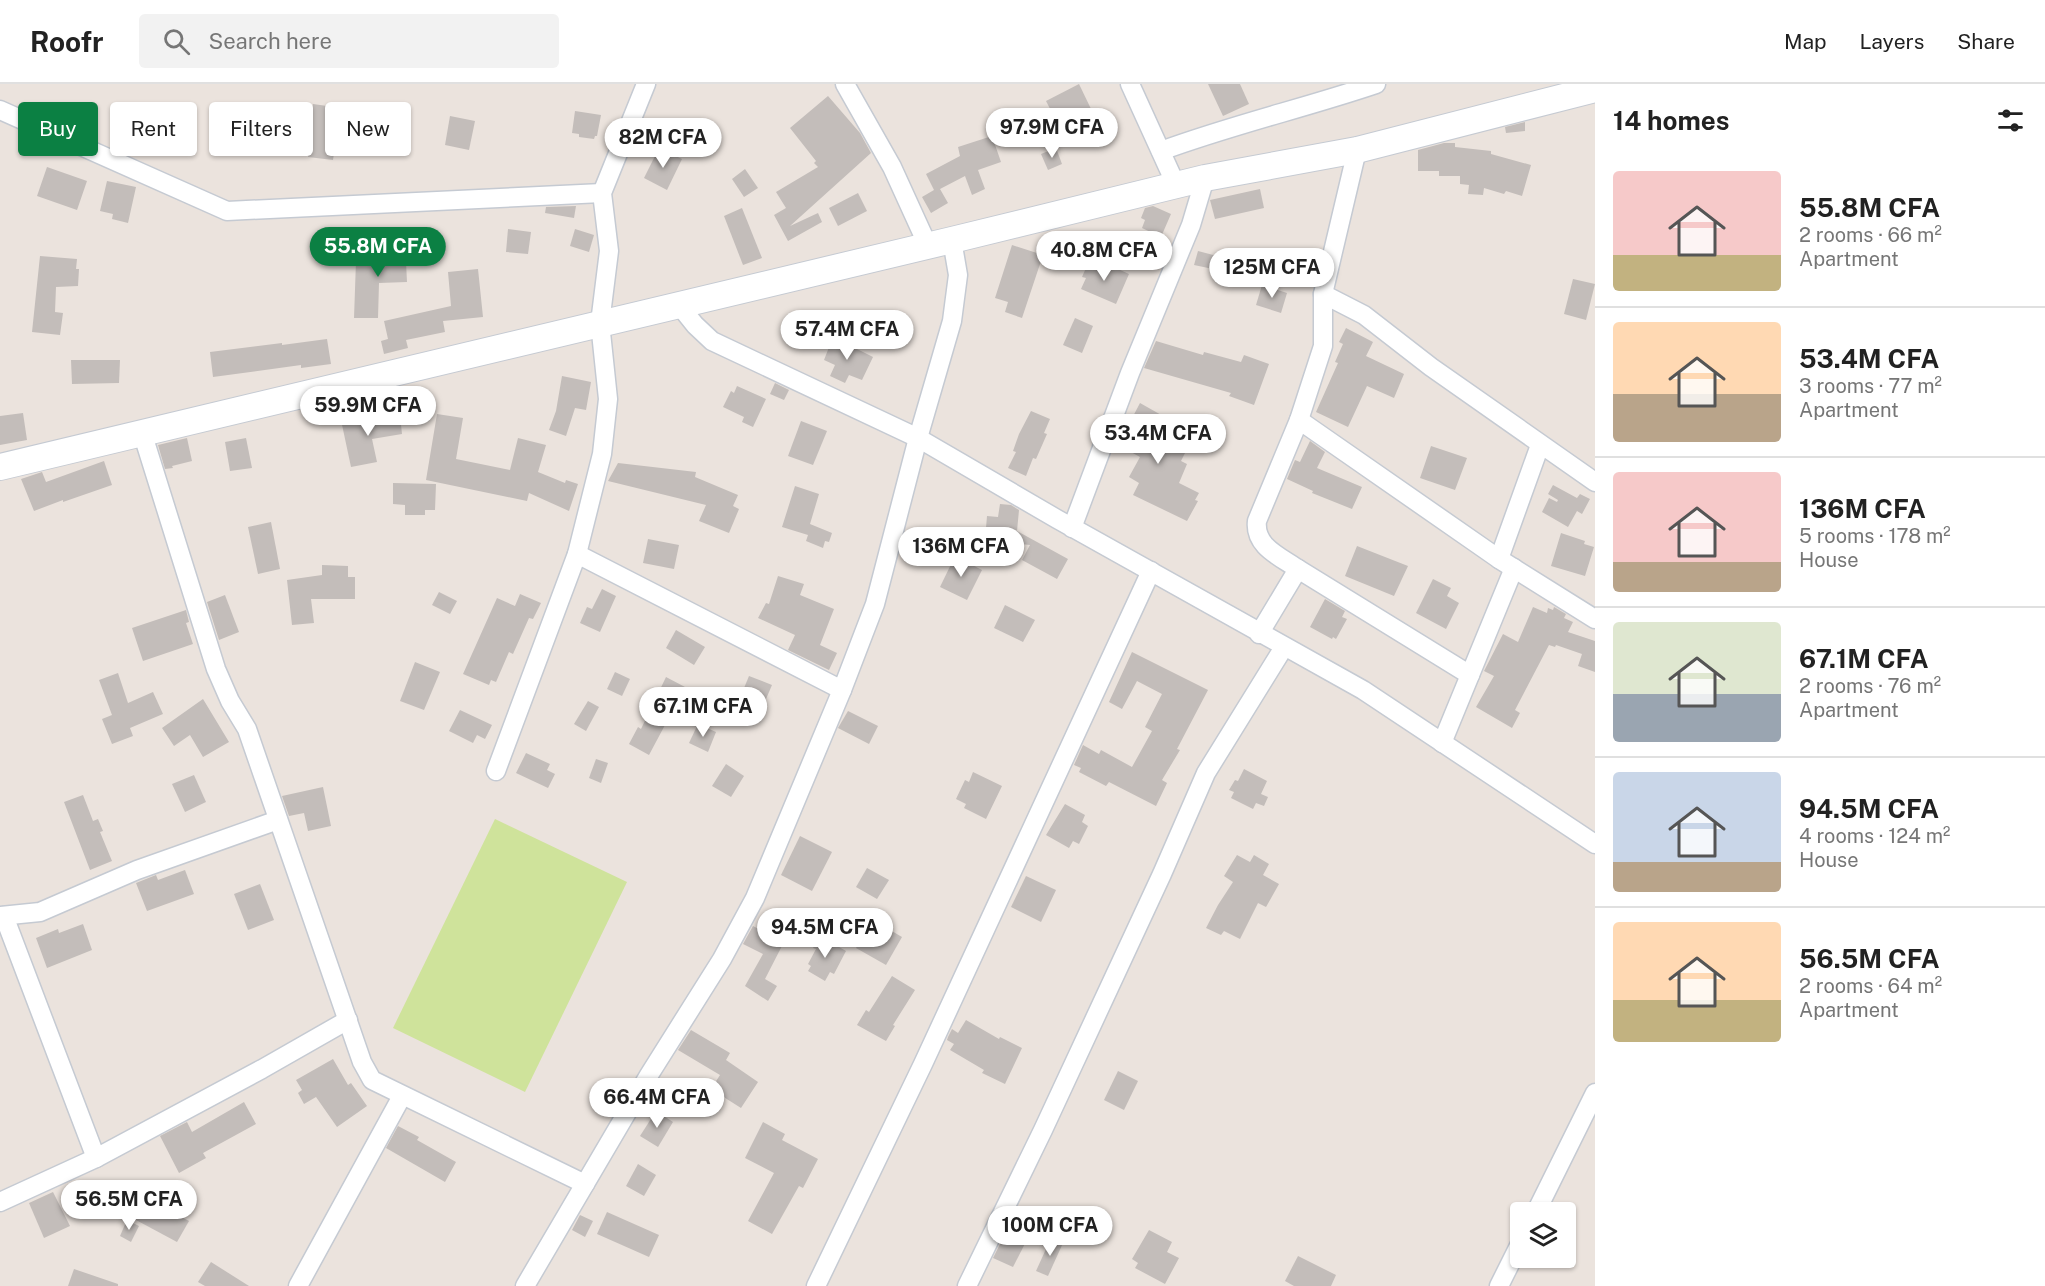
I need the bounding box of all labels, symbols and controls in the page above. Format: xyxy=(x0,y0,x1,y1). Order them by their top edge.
search box xyxy=(139,14,559,68)
text: Roofr xyxy=(30,25,103,58)
icon: search xyxy=(160,25,193,58)
text: Search here xyxy=(208,28,332,54)
text: Map xyxy=(1784,29,1827,54)
text: Layers xyxy=(1860,29,1924,54)
text: Share xyxy=(1957,29,2015,54)
chip: Buy xyxy=(18,102,98,156)
chip: Rent xyxy=(110,102,197,156)
chip: Filters xyxy=(209,102,313,156)
chip: New xyxy=(325,102,411,156)
icon: filters xyxy=(1994,104,2027,137)
text: 14 homes xyxy=(1613,105,1729,136)
pin: 97.9M CFA xyxy=(983,108,1121,159)
text: 97.9M CFA xyxy=(1000,115,1104,139)
pin: 82M CFA xyxy=(608,118,718,169)
text: 82M CFA xyxy=(619,125,707,149)
text: 55.8M CFA xyxy=(1799,192,1940,223)
icon: home xyxy=(1661,195,1733,267)
text: 2 rooms · 66 m² xyxy=(1799,223,1942,247)
pin: 55.8M CFA xyxy=(309,227,447,278)
pin: 40.8M CFA xyxy=(1035,231,1173,282)
text: 55.8M CFA xyxy=(324,234,432,258)
text: 40.8M CFA xyxy=(1050,238,1158,262)
text: Apartment xyxy=(1799,247,1899,271)
pin: 125M CFA xyxy=(1210,248,1334,299)
text: 125M CFA xyxy=(1223,255,1321,279)
pin: 57.4M CFA xyxy=(778,310,916,361)
text: 57.4M CFA xyxy=(795,317,899,341)
text: 53.4M CFA xyxy=(1799,343,1939,374)
icon: home xyxy=(1661,346,1733,418)
text: 3 rooms · 77 m² xyxy=(1799,374,1942,398)
pin: 59.9M CFA xyxy=(299,386,437,437)
text: 59.9M CFA xyxy=(314,393,422,417)
text: Apartment xyxy=(1799,398,1899,422)
pin: 53.4M CFA xyxy=(1089,414,1227,465)
text: 53.4M CFA xyxy=(1104,421,1212,445)
text: 136M CFA xyxy=(1799,493,1926,524)
icon: home xyxy=(1661,496,1733,568)
text: 5 rooms · 178 m² xyxy=(1799,524,1951,548)
pin: 136M CFA xyxy=(899,527,1023,578)
text: 136M CFA xyxy=(912,534,1010,558)
text: House xyxy=(1799,548,1859,572)
text: 67.1M CFA xyxy=(1799,643,1929,674)
icon: home xyxy=(1661,646,1733,718)
text: 2 rooms · 76 m² xyxy=(1799,674,1941,698)
pin: 67.1M CFA xyxy=(634,687,772,738)
text: 67.1M CFA xyxy=(653,694,753,718)
text: Apartment xyxy=(1799,698,1899,722)
text: 94.5M CFA xyxy=(1799,793,1939,824)
icon: home xyxy=(1661,796,1733,868)
text: 4 rooms · 124 m² xyxy=(1799,824,1950,848)
text: House xyxy=(1799,848,1859,872)
pin: 94.5M CFA xyxy=(756,908,894,959)
text: 94.5M CFA xyxy=(771,915,879,939)
text: 56.5M CFA xyxy=(1799,943,1940,974)
icon: home xyxy=(1661,946,1733,1018)
text: 2 rooms · 64 m² xyxy=(1799,974,1942,998)
text: Apartment xyxy=(1799,998,1899,1022)
pin: 66.4M CFA xyxy=(588,1078,726,1129)
text: 66.4M CFA xyxy=(603,1085,711,1109)
pin: 56.5M CFA xyxy=(60,1180,198,1231)
text: 56.5M CFA xyxy=(75,1187,183,1211)
map controls xyxy=(1510,1202,1576,1268)
button: layers xyxy=(1510,1202,1576,1268)
pin: 100M CFA xyxy=(988,1206,1112,1257)
text: 100M CFA xyxy=(1002,1213,1098,1237)

